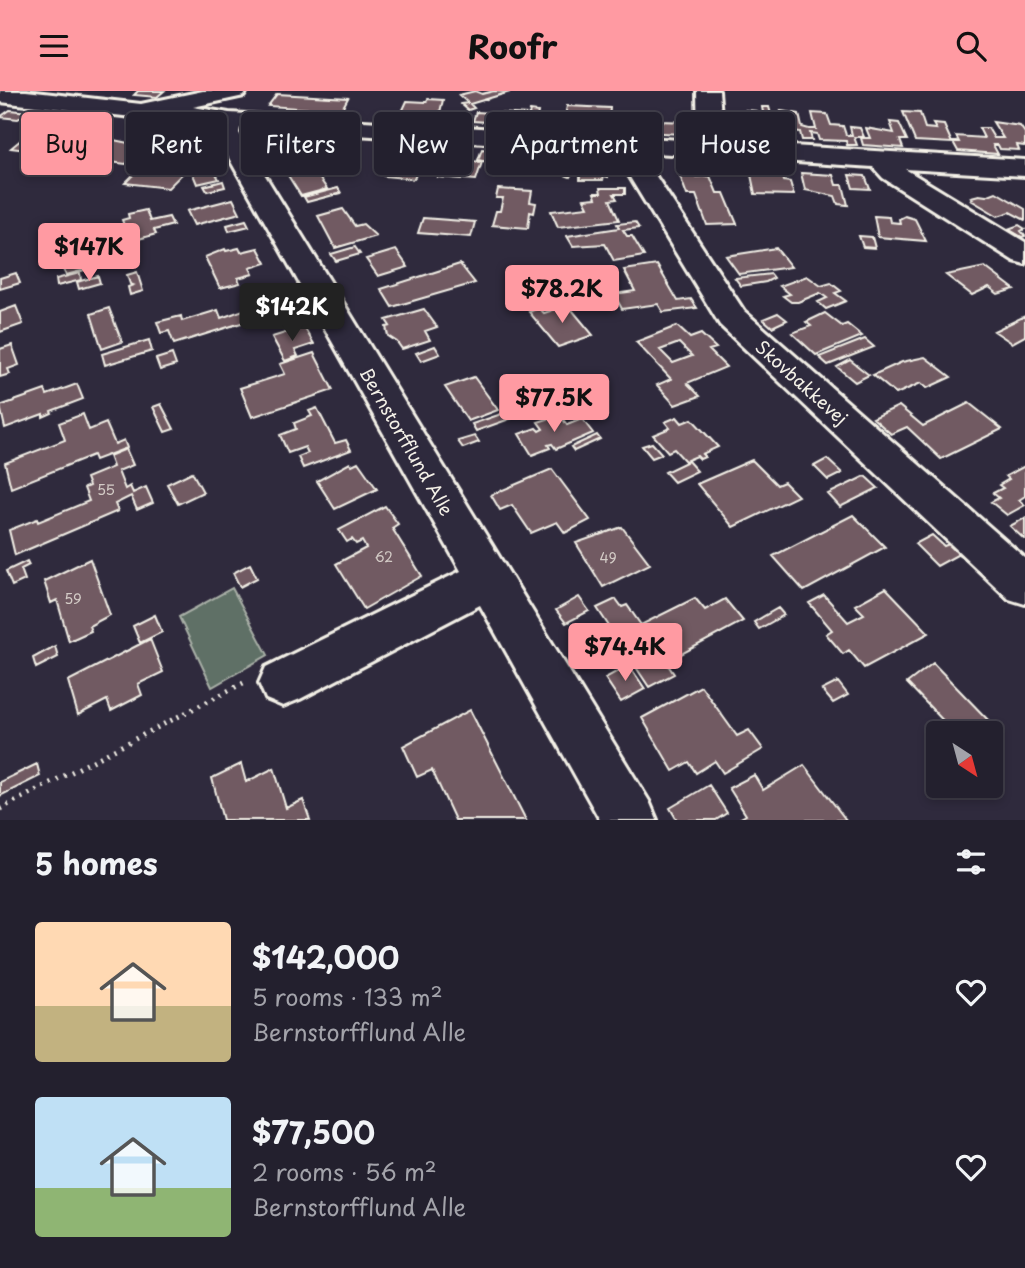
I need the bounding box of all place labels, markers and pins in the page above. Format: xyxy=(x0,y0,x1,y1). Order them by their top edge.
pin: $147K xyxy=(40,223,138,283)
pin: $78.2K xyxy=(505,265,619,325)
pin: $142K xyxy=(243,283,341,343)
pin: $77.5K xyxy=(497,375,611,434)
pin: $74.4K xyxy=(568,623,682,683)

